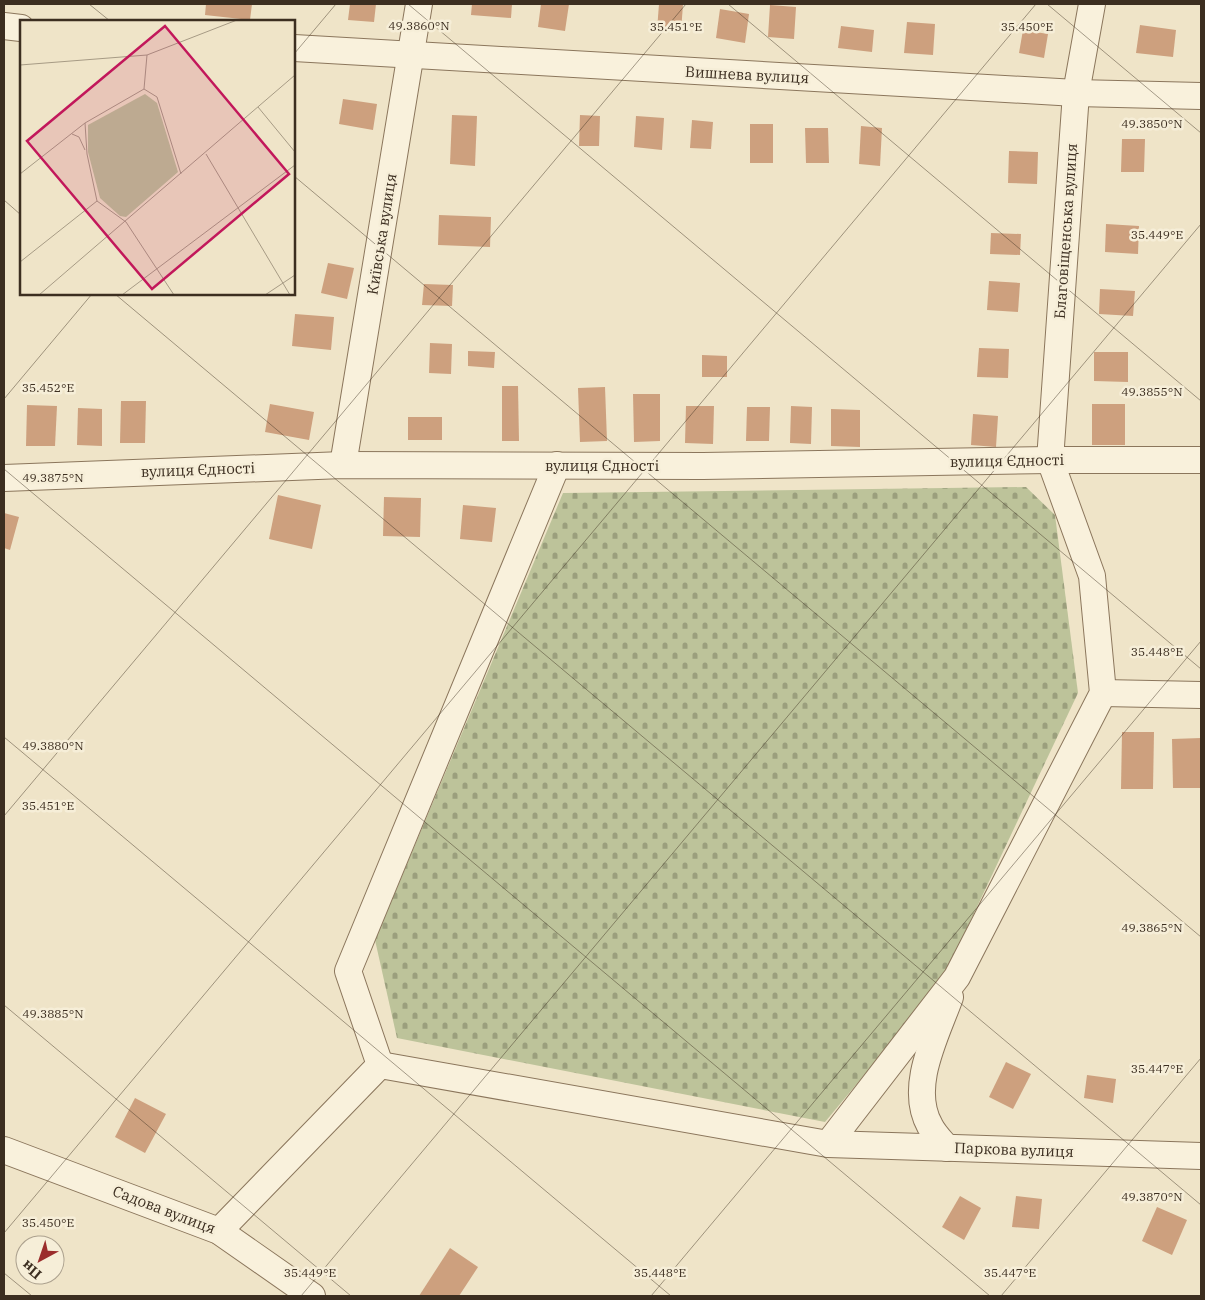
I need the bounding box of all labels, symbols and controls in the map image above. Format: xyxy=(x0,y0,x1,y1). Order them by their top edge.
text: 49.3860°N xyxy=(388,18,450,33)
text: 35.451°E xyxy=(650,19,702,34)
text: 35.450°E xyxy=(1001,19,1053,34)
inset map xyxy=(20,20,295,295)
street label: Вишнева вулиця xyxy=(684,62,810,87)
text: 49.3850°N xyxy=(1121,116,1183,131)
street label: Благовіщенська вулиця xyxy=(1050,143,1081,319)
street label: Київська вулиця xyxy=(363,172,401,296)
text: 35.449°E xyxy=(1131,227,1183,242)
text: 35.452°E xyxy=(22,380,74,395)
text: 49.3855°N xyxy=(1121,384,1183,399)
street label: вулиця Єдності xyxy=(950,450,1065,471)
street label: вулиця Єдності xyxy=(545,456,659,475)
street label: вулиця Єдності xyxy=(141,458,256,481)
text: 49.3875°N xyxy=(22,470,84,485)
text: 35.448°E xyxy=(1131,644,1183,659)
text: 49.3880°N xyxy=(22,738,84,753)
text: 35.451°E xyxy=(22,798,74,813)
text: 49.3865°N xyxy=(1121,920,1183,935)
text: 49.3885°N xyxy=(22,1006,84,1021)
text: 35.447°E xyxy=(1131,1061,1183,1076)
street label: Паркова вулиця xyxy=(954,1138,1074,1161)
street label: Садова вулиця xyxy=(110,1181,218,1238)
text: 49.3870°N xyxy=(1121,1189,1183,1204)
text: 35.450°E xyxy=(22,1215,74,1230)
north arrow xyxy=(15,1235,65,1285)
text: Пн xyxy=(18,1256,45,1284)
text: 35.449°E xyxy=(284,1265,336,1280)
text: 35.448°E xyxy=(634,1265,686,1280)
text: 35.447°E xyxy=(984,1265,1036,1280)

